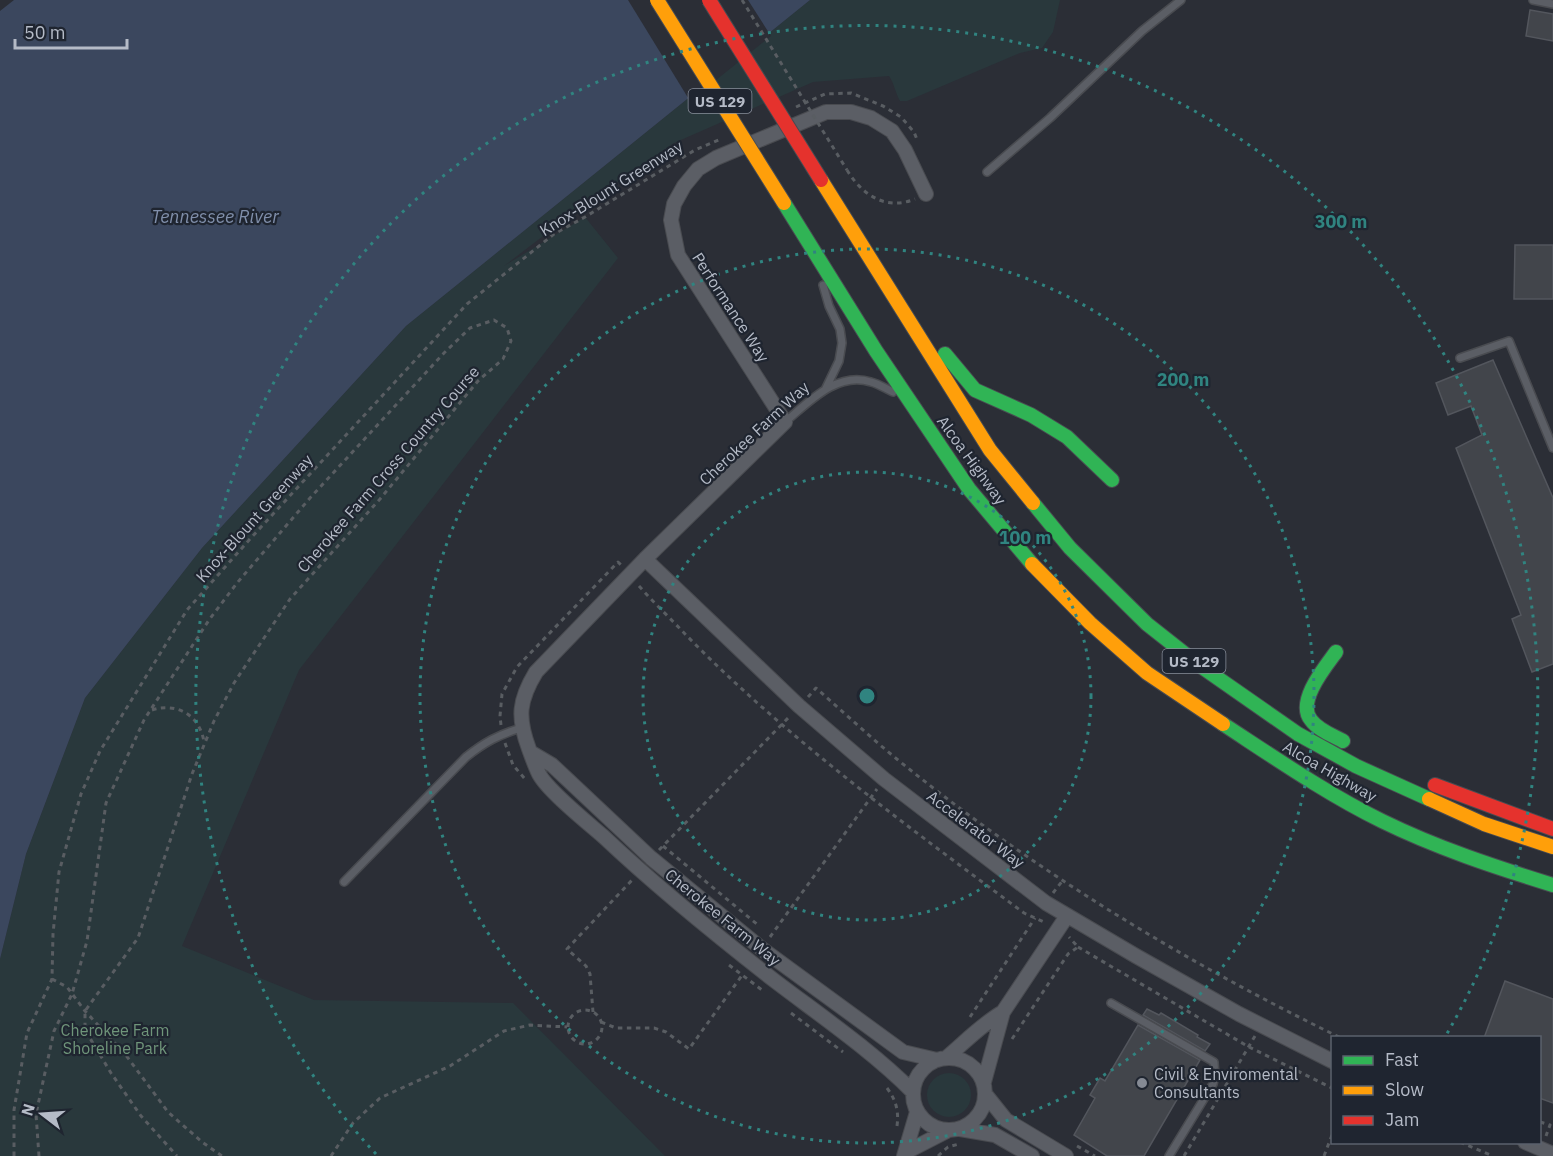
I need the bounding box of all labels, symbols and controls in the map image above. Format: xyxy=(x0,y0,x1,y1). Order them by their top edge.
scale bar xyxy=(15,12,128,50)
text: 50 m xyxy=(24,21,66,44)
road number: US 129 xyxy=(688,89,752,113)
street label: Knox-Blount Greenway xyxy=(536,136,686,240)
water label: Tennessee River xyxy=(151,205,279,228)
text: 300 m xyxy=(1315,210,1367,233)
street label: Performance Way xyxy=(688,248,774,366)
street label: Cherokee Farm Cross Country Course xyxy=(293,361,483,576)
text: 200 m xyxy=(1157,368,1209,391)
street label: Cherokee Farm Way xyxy=(695,377,813,489)
street label: Alcoa Highway xyxy=(933,412,1011,508)
street label: Knox-Blount Greenway xyxy=(191,450,317,586)
text: 100 m xyxy=(999,526,1051,549)
road number: US 129 xyxy=(1162,649,1226,673)
centre of rings xyxy=(857,686,877,706)
street label: Alcoa Highway xyxy=(1279,736,1381,806)
street label: Accelerator Way xyxy=(923,786,1029,872)
street label: Cherokee Farm Way xyxy=(661,864,785,970)
park label: Cherokee Farm Shoreline Park xyxy=(61,1020,169,1058)
legend xyxy=(1331,1036,1541,1144)
text: Fast xyxy=(1385,1048,1419,1071)
place label: Civil & Enviromental Consultants xyxy=(1154,1064,1298,1102)
marker: Civil & Enviromental Consultants xyxy=(1135,1076,1149,1090)
text: Slow xyxy=(1385,1078,1424,1101)
north arrow xyxy=(12,1084,72,1144)
text: N xyxy=(16,1101,39,1118)
text: Jam xyxy=(1385,1108,1420,1131)

